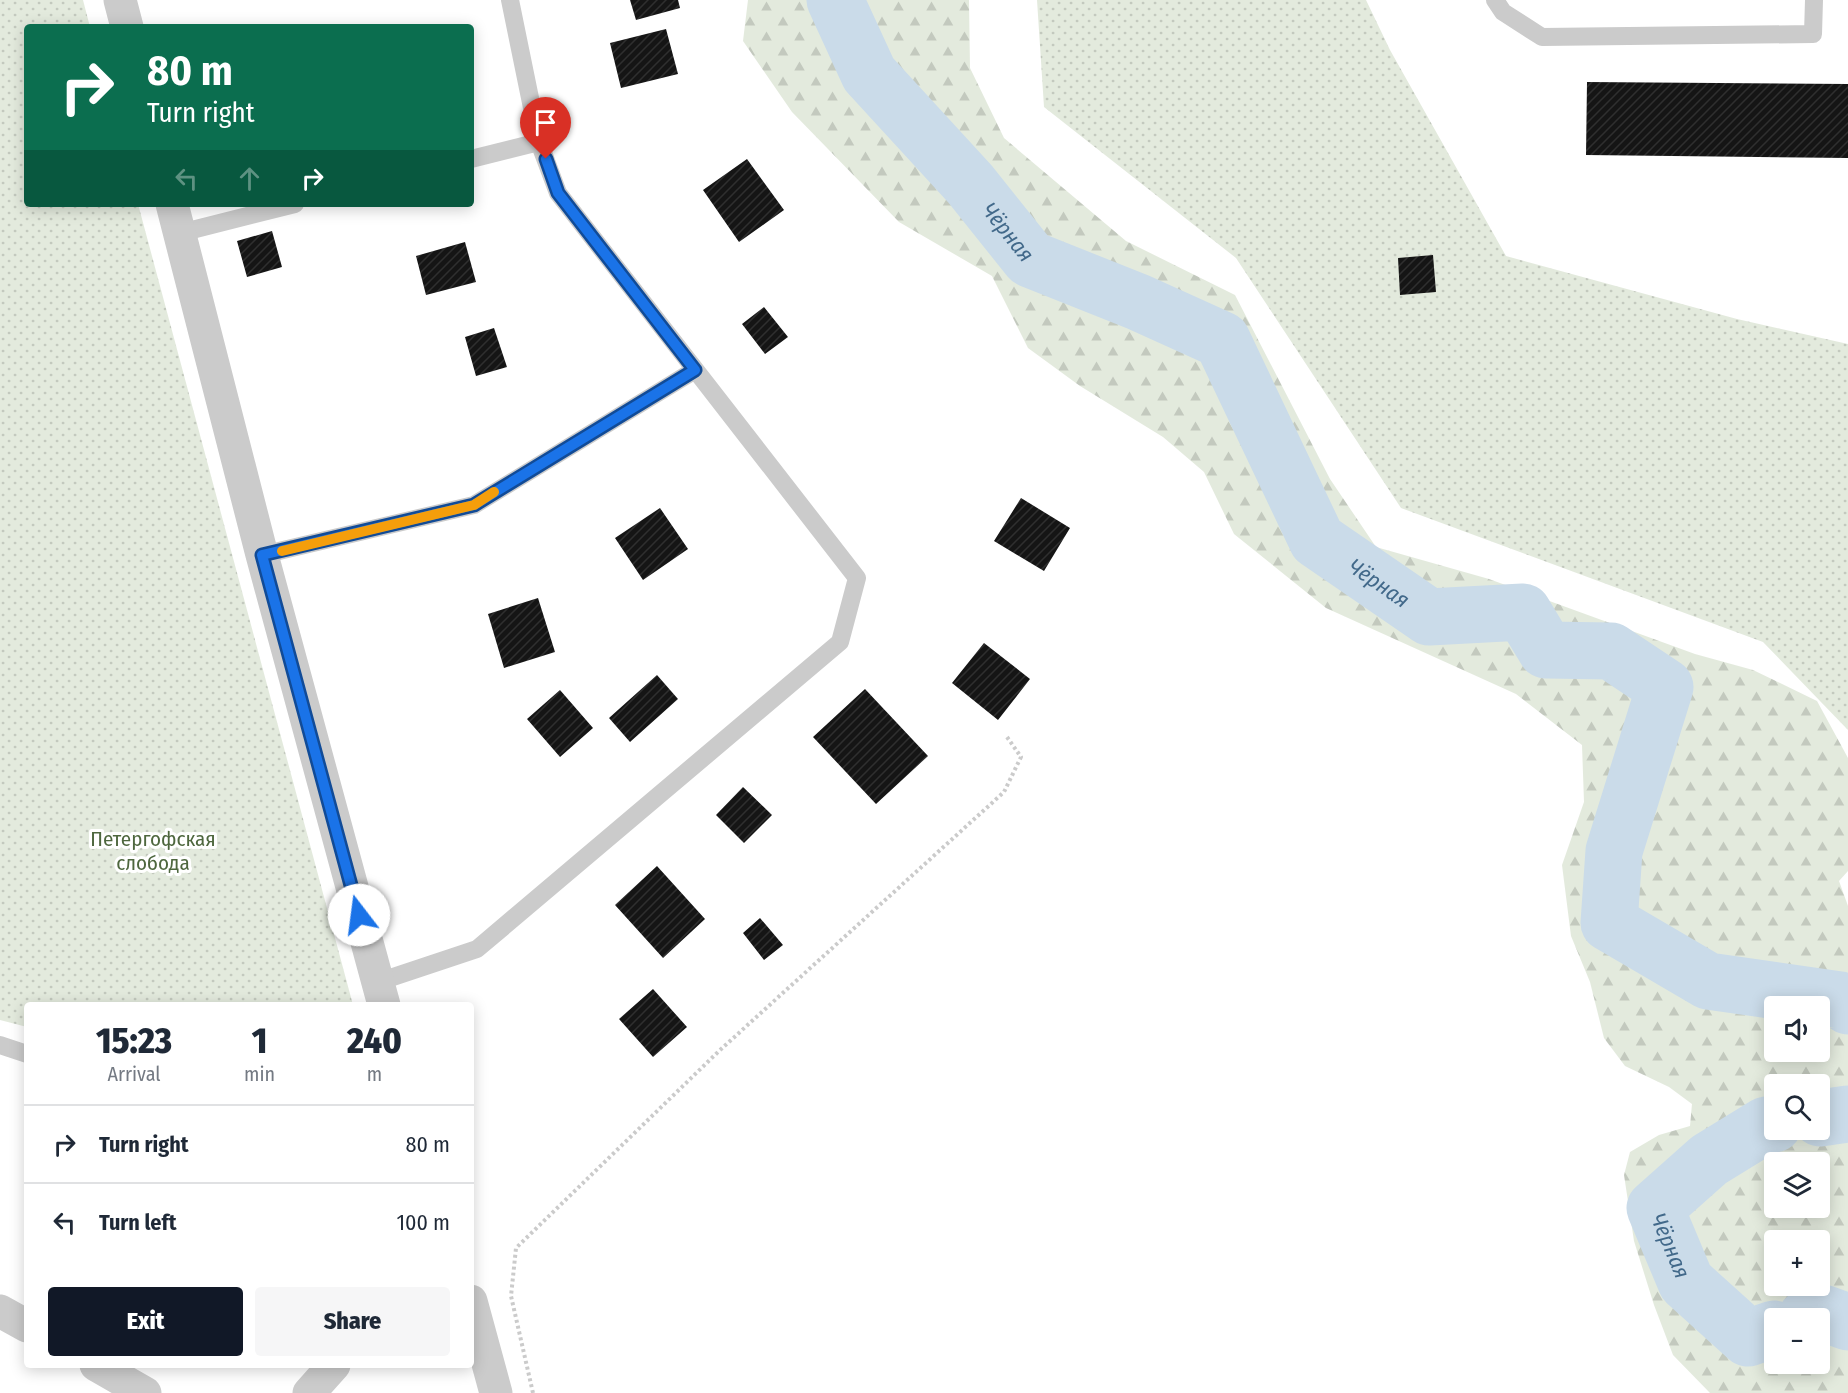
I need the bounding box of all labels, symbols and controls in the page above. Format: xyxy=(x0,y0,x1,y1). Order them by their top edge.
text: 80 m xyxy=(147,46,233,96)
icon: right xyxy=(48,48,126,126)
text: Turn right xyxy=(147,97,255,129)
pin xyxy=(520,97,571,159)
icon: arrive xyxy=(529,106,562,139)
icon: left xyxy=(170,162,203,195)
icon: ahead xyxy=(233,162,266,195)
icon: right xyxy=(296,162,329,195)
water label: Чёрная xyxy=(976,197,1040,267)
water label: Чёрная xyxy=(1343,552,1415,613)
park label: Петергофская слобода xyxy=(90,826,216,876)
position arrow xyxy=(327,883,391,947)
map controls xyxy=(1764,996,1830,1374)
button: sound xyxy=(1764,996,1830,1062)
text: 15:23 xyxy=(96,1019,172,1063)
text: 1 xyxy=(252,1019,267,1063)
text: 240 xyxy=(347,1019,402,1063)
text: Arrival xyxy=(108,1062,161,1086)
text: min xyxy=(244,1062,275,1086)
text: m xyxy=(367,1062,382,1086)
button: search xyxy=(1764,1074,1830,1140)
icon: right xyxy=(48,1128,81,1161)
text: Turn right xyxy=(99,1131,188,1158)
text: 80 m xyxy=(405,1131,450,1158)
button: layers xyxy=(1764,1152,1830,1218)
icon: left xyxy=(48,1206,81,1239)
text: Turn left xyxy=(99,1209,177,1236)
text: 100 m xyxy=(396,1209,450,1236)
water label: Чёрная xyxy=(1645,1209,1696,1282)
button: + xyxy=(1764,1230,1830,1296)
button: Exit xyxy=(48,1287,243,1356)
button: Share xyxy=(255,1287,450,1356)
button: − xyxy=(1764,1308,1830,1374)

